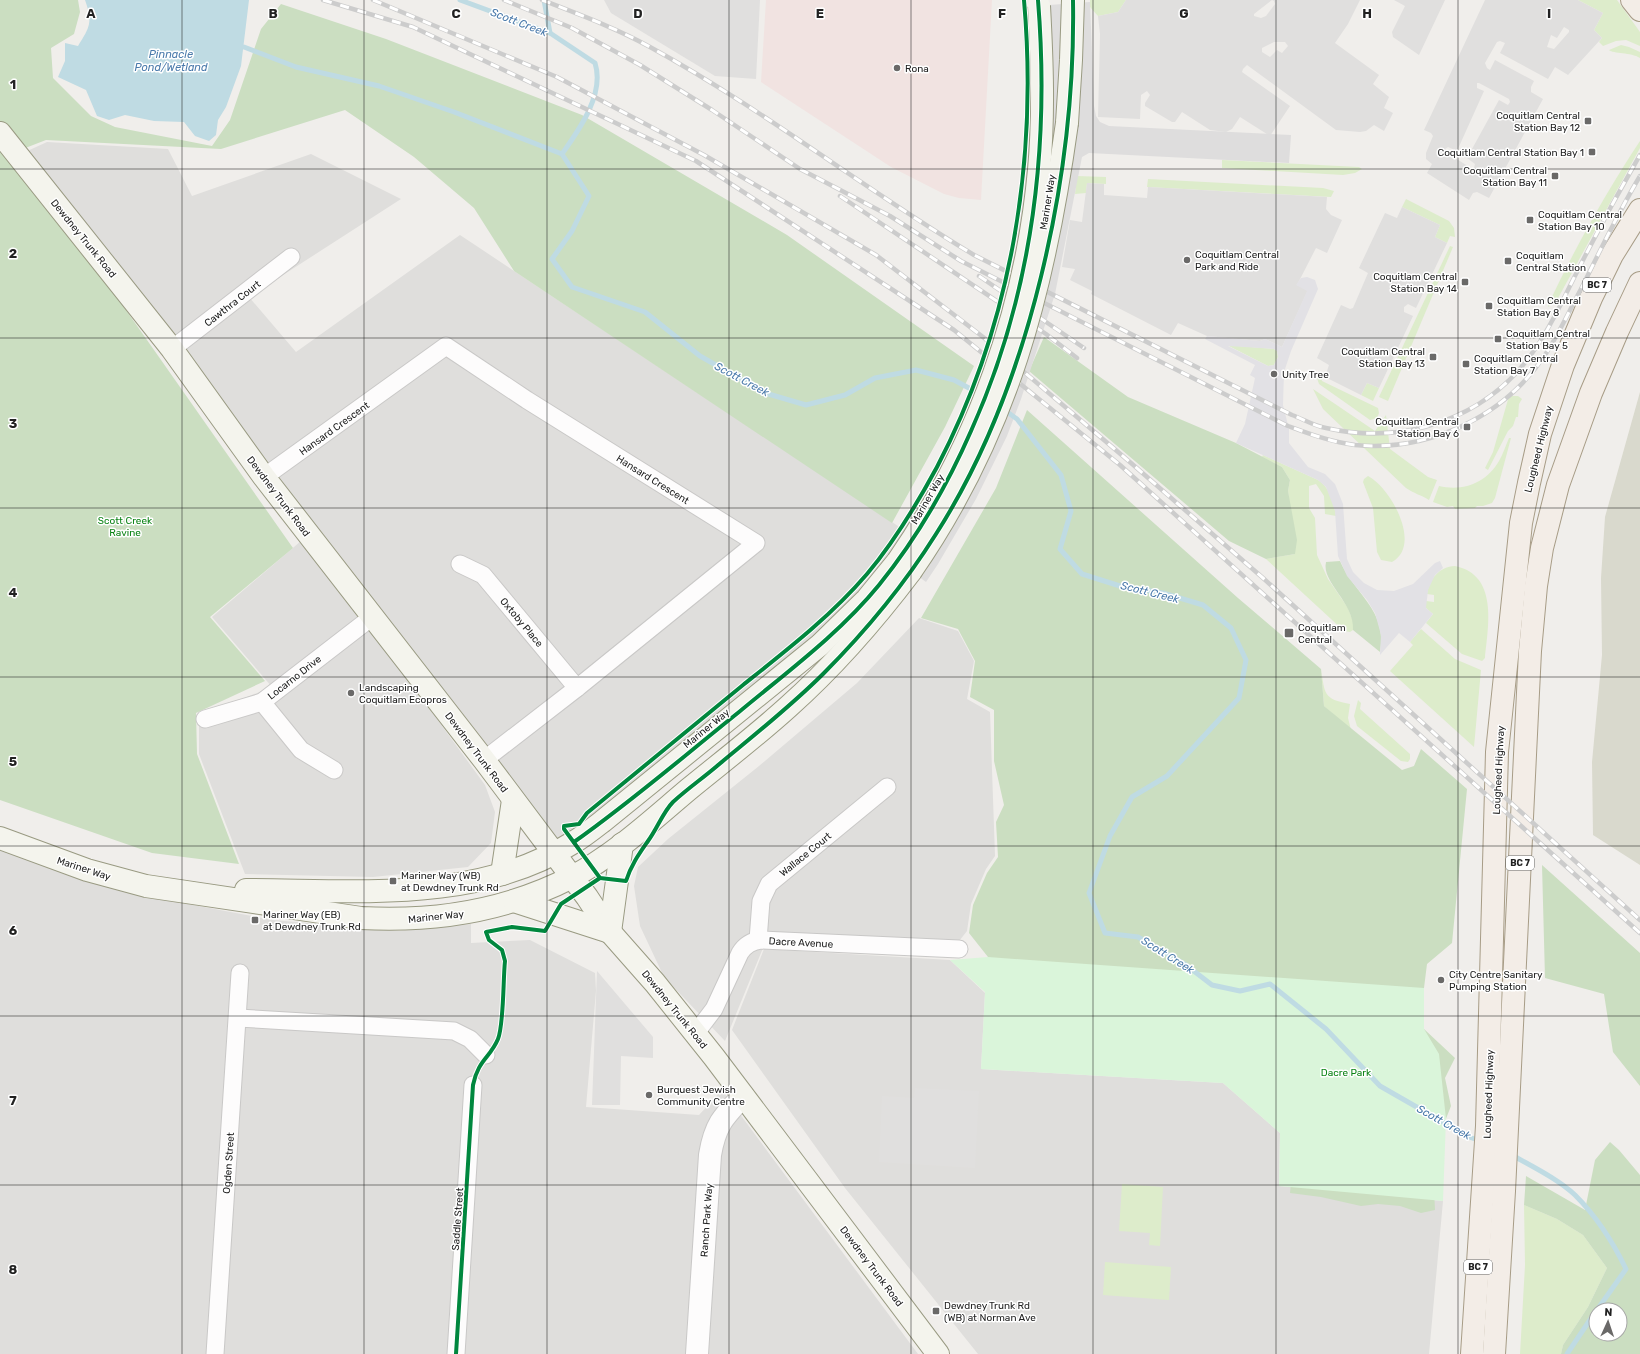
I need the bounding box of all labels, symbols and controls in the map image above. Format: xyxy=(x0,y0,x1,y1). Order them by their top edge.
text: A xyxy=(86,6,96,21)
text: B xyxy=(268,6,278,21)
text: C xyxy=(451,6,461,21)
water label: Scott Creek xyxy=(489,6,549,39)
text: D xyxy=(633,6,643,21)
text: E xyxy=(816,6,824,21)
text: F xyxy=(998,6,1006,21)
text: G xyxy=(1179,6,1189,21)
text: H xyxy=(1362,6,1372,21)
text: I xyxy=(1547,6,1551,21)
water label: Pinnacle Pond/Wetland xyxy=(134,48,208,74)
marker: Rona xyxy=(892,63,902,73)
place label: Rona xyxy=(905,63,929,75)
text: 1 xyxy=(10,77,16,92)
place label: Coquitlam Central Station Bay 12 xyxy=(1496,110,1580,134)
marker: Coquitlam Central Station Bay 12 xyxy=(1583,116,1593,126)
place label: Coquitlam Central Station Bay 1 xyxy=(1437,147,1584,159)
marker: Coquitlam Central Station Bay 1 xyxy=(1587,147,1597,157)
place label: Coquitlam Central Station Bay 11 xyxy=(1463,165,1547,189)
marker: Coquitlam Central Station Bay 11 xyxy=(1550,171,1560,181)
street label: Mariner Way xyxy=(1038,173,1058,231)
street label: Dewdney Trunk Road xyxy=(48,197,118,280)
place label: Coquitlam Central Station Bay 10 xyxy=(1538,209,1622,233)
marker: Coquitlam Central Station Bay 10 xyxy=(1525,215,1535,225)
text: 2 xyxy=(9,246,17,261)
place label: Coquitlam Central Park and Ride xyxy=(1195,249,1279,273)
place label: Coquitlam Central Station xyxy=(1516,250,1586,274)
marker: Coquitlam Central Park and Ride xyxy=(1182,255,1192,265)
marker: Coquitlam Central Station xyxy=(1503,256,1513,266)
place label: Coquitlam Central Station Bay 14 xyxy=(1373,271,1457,295)
marker: Coquitlam Central Station Bay 14 xyxy=(1460,277,1470,287)
street label: Cawthra Court xyxy=(202,278,263,329)
road number: BC 7 xyxy=(1583,278,1611,292)
place label: Coquitlam Central Station Bay 8 xyxy=(1497,295,1581,319)
marker: Coquitlam Central Station Bay 8 xyxy=(1484,301,1494,311)
place label: Coquitlam Central Station Bay 5 xyxy=(1506,328,1590,352)
marker: Coquitlam Central Station Bay 5 xyxy=(1493,334,1503,344)
place label: Coquitlam Central Station Bay 13 xyxy=(1341,346,1425,370)
marker: Coquitlam Central Station Bay 13 xyxy=(1428,352,1438,362)
place label: Coquitlam Central Station Bay 7 xyxy=(1474,353,1558,377)
marker: Coquitlam Central Station Bay 7 xyxy=(1461,359,1471,369)
water label: Scott Creek xyxy=(712,360,771,399)
marker: Unity Tree xyxy=(1269,369,1279,379)
place label: Unity Tree xyxy=(1282,369,1329,381)
street label: Hansard Crescent xyxy=(297,399,372,458)
street label: Lougheed Highway xyxy=(1522,404,1556,494)
text: 3 xyxy=(9,416,18,431)
place label: Coquitlam Central Station Bay 6 xyxy=(1375,416,1459,440)
marker: Coquitlam Central Station Bay 6 xyxy=(1462,422,1472,432)
street label: Hansard Crescent xyxy=(614,453,691,507)
street label: Dewdney Trunk Road xyxy=(244,454,312,539)
street label: Mariner Way xyxy=(909,472,947,527)
park label: Scott Creek Ravine xyxy=(98,515,153,539)
water label: Scott Creek xyxy=(1119,579,1181,606)
text: 4 xyxy=(9,585,18,600)
street label: Oxtoby Place xyxy=(497,596,546,650)
place label: Coquitlam Central xyxy=(1298,622,1346,646)
marker: Coquitlam Central xyxy=(1283,627,1295,639)
street label: Locarno Drive xyxy=(266,653,324,702)
place label: Landscaping Coquitlam Ecopros xyxy=(359,682,447,706)
marker: Landscaping Coquitlam Ecopros xyxy=(346,688,356,698)
street label: Mariner Way xyxy=(681,706,733,751)
street label: Dewdney Trunk Road xyxy=(442,710,510,795)
street label: Lougheed Highway xyxy=(1491,725,1507,815)
text: 5 xyxy=(9,754,17,769)
street label: Wallace Court xyxy=(777,830,834,879)
street label: Mariner Way xyxy=(55,855,113,883)
road number: BC 7 xyxy=(1506,856,1534,870)
place label: Mariner Way (WB) at Dewdney Trunk Rd xyxy=(401,870,499,894)
marker: Mariner Way (WB) at Dewdney Trunk Rd xyxy=(388,876,398,886)
street label: Mariner Way xyxy=(408,908,465,926)
place label: Mariner Way (EB) at Dewdney Trunk Rd xyxy=(263,909,361,933)
marker: Mariner Way (EB) at Dewdney Trunk Rd xyxy=(250,915,260,925)
text: 6 xyxy=(9,923,18,938)
water label: Scott Creek xyxy=(1139,934,1197,977)
street label: Dacre Avenue xyxy=(768,935,834,951)
street label: Dewdney Trunk Road xyxy=(639,968,709,1051)
place label: City Centre Sanitary Pumping Station xyxy=(1449,969,1543,993)
marker: City Centre Sanitary Pumping Station xyxy=(1436,975,1446,985)
street label: Lougheed Highway xyxy=(1481,1049,1497,1139)
park label: Dacre Park xyxy=(1321,1067,1372,1079)
place label: Burquest Jewish Community Centre xyxy=(657,1084,745,1108)
marker: Burquest Jewish Community Centre xyxy=(644,1090,654,1100)
text: 7 xyxy=(9,1093,17,1108)
water label: Scott Creek xyxy=(1415,1102,1473,1143)
street label: Ogden Street xyxy=(221,1132,237,1194)
street label: Ranch Park Way xyxy=(698,1182,716,1257)
street label: Saddle Street xyxy=(450,1187,466,1251)
street label: Dewdney Trunk Road xyxy=(837,1224,905,1309)
road number: BC 7 xyxy=(1464,1260,1492,1274)
text: 8 xyxy=(9,1262,18,1277)
place label: Dewdney Trunk Rd (WB) at Norman Ave xyxy=(944,1300,1036,1324)
north arrow xyxy=(1588,1302,1628,1342)
marker: Dewdney Trunk Rd (WB) at Norman Ave xyxy=(931,1306,941,1316)
text: N xyxy=(1604,1306,1613,1319)

